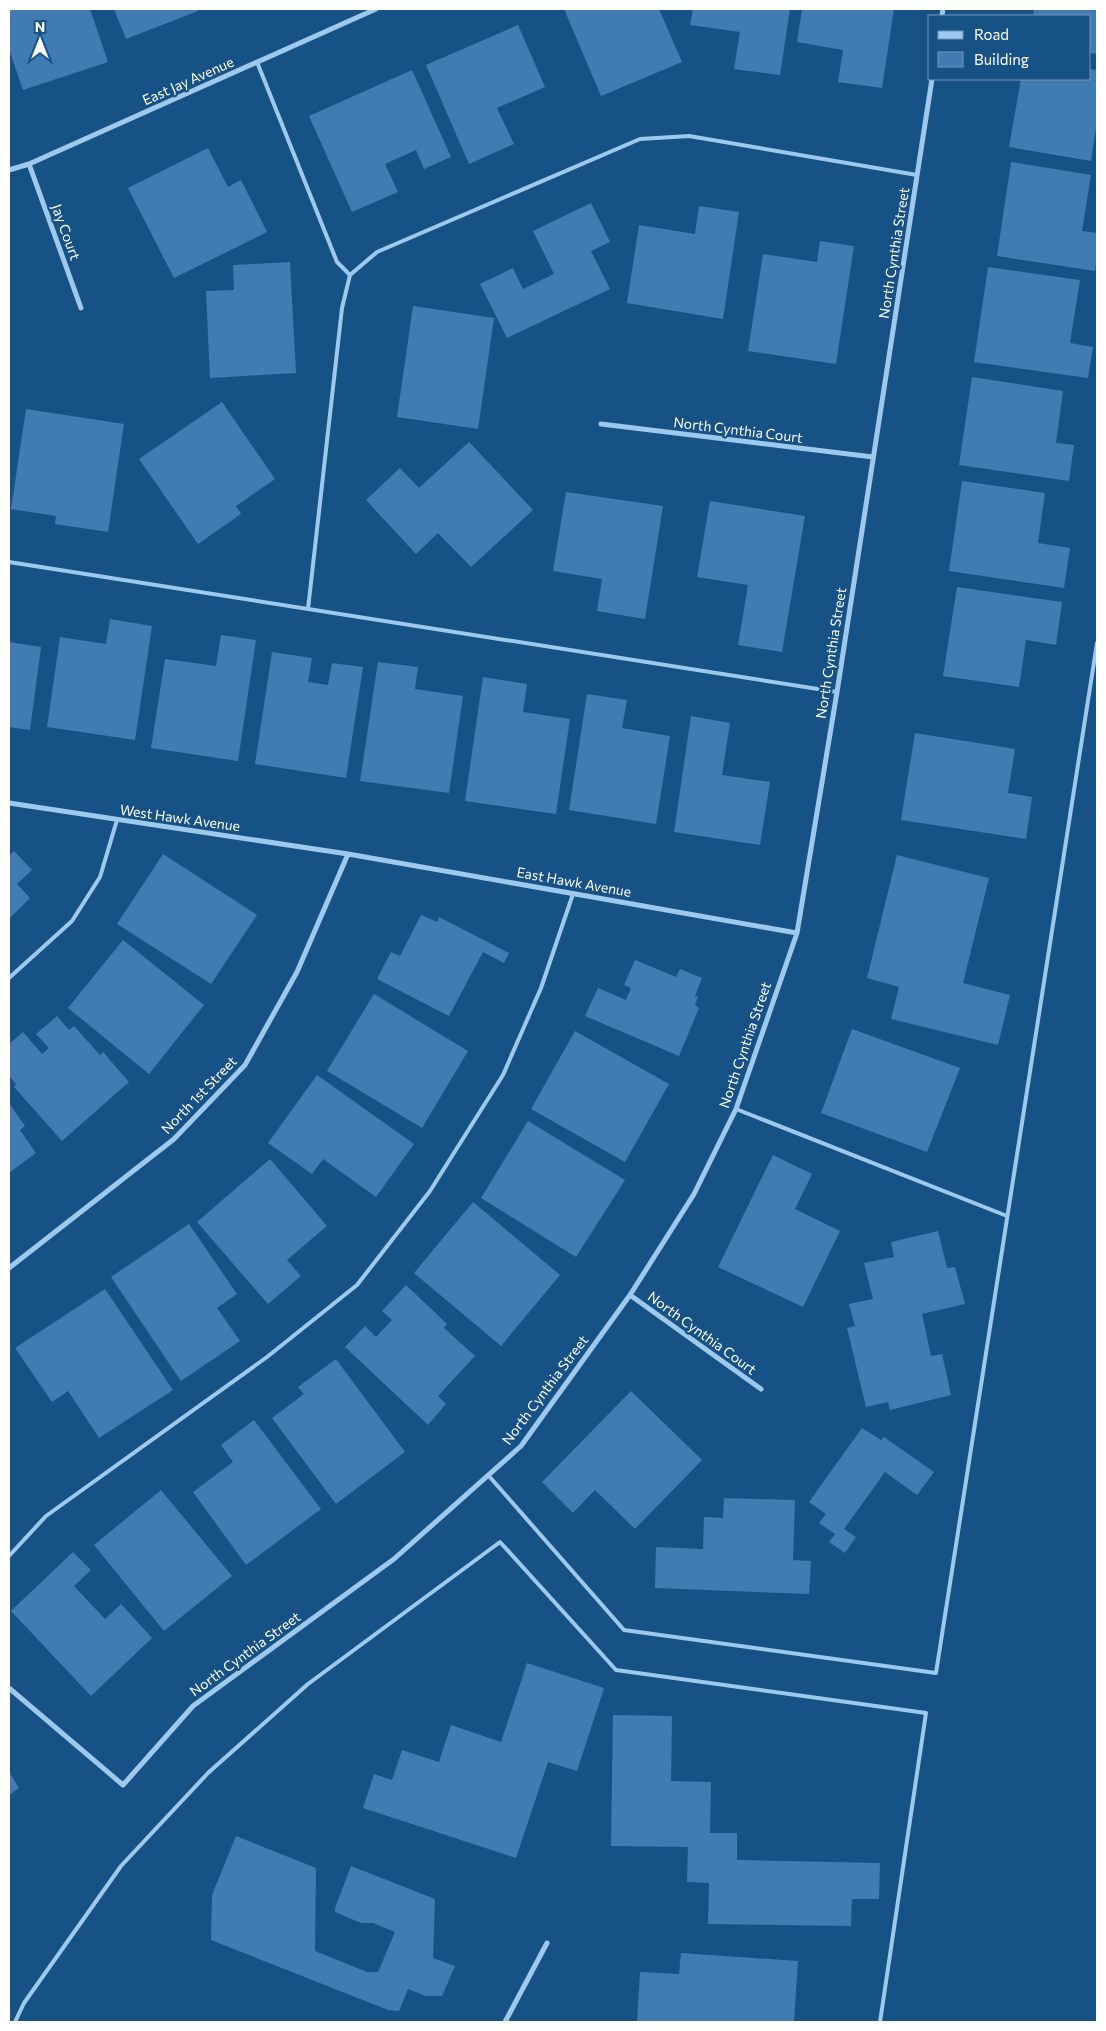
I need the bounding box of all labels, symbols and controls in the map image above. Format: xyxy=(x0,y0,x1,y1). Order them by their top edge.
north arrow xyxy=(15,15,65,65)
legend xyxy=(928,15,1091,80)
text: N xyxy=(35,18,45,35)
text: Road xyxy=(974,25,1009,43)
text: Building xyxy=(974,50,1029,68)
street label: East Jay Avenue xyxy=(139,53,236,108)
street label: North Cynthia Street xyxy=(875,186,912,320)
street label: Jay Court xyxy=(49,202,85,262)
street label: North Cynthia Court xyxy=(673,413,804,446)
street label: North Cynthia Street xyxy=(812,586,849,720)
street label: West Hawk Avenue xyxy=(119,801,241,834)
street label: East Hawk Avenue xyxy=(515,863,633,900)
street label: North Cynthia Street xyxy=(715,979,774,1110)
street label: North 1st Street xyxy=(157,1052,240,1137)
street label: North Cynthia Court xyxy=(645,1288,760,1378)
street label: North Cynthia Street xyxy=(498,1331,591,1448)
street label: North Cynthia Street xyxy=(186,1608,303,1699)

